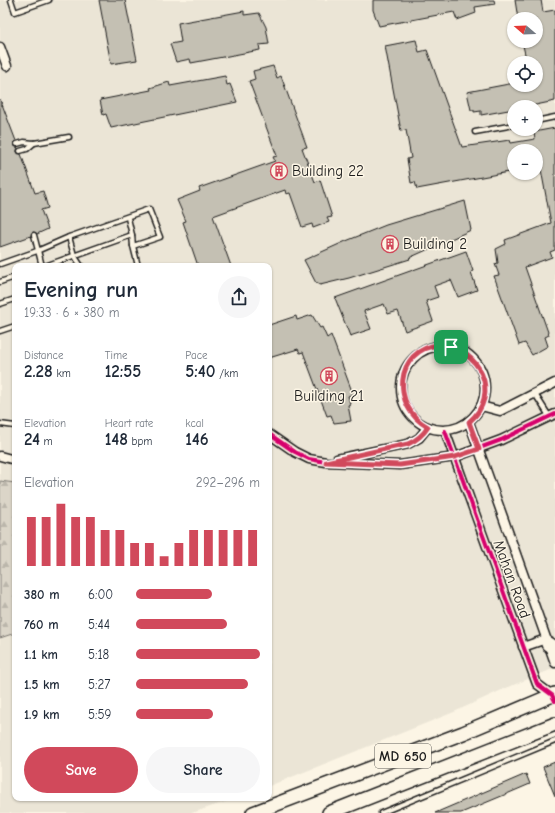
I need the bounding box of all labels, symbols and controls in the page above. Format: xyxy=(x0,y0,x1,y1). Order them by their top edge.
north arrow xyxy=(507,12,543,48)
map controls xyxy=(507,12,543,180)
button: locate xyxy=(507,56,543,92)
button: + xyxy=(507,100,543,136)
button: − xyxy=(507,144,543,180)
building icon: Building 22 xyxy=(269,161,289,181)
place label: Building 22 xyxy=(292,162,364,180)
building icon: Building 2 xyxy=(380,234,400,254)
place label: Building 2 xyxy=(403,235,467,253)
button: share xyxy=(218,276,260,318)
text: Evening run xyxy=(24,277,138,303)
text: 19:33 · 6 × 380 m xyxy=(24,305,119,320)
pin xyxy=(434,330,468,364)
icon: arrive xyxy=(440,336,462,358)
text: Distance xyxy=(24,349,63,362)
text: Time xyxy=(105,349,128,362)
text: Pace xyxy=(185,349,208,362)
text: 2.28 xyxy=(24,362,53,381)
text: 12:55 xyxy=(105,362,141,381)
text: 5:40 xyxy=(185,362,216,381)
building icon: Building 21 xyxy=(319,366,339,386)
text: km xyxy=(53,367,71,380)
text: /km xyxy=(216,367,238,380)
place label: Building 21 xyxy=(294,387,364,405)
text: Elevation xyxy=(24,417,66,430)
text: Heart rate xyxy=(105,417,153,430)
text: kcal xyxy=(185,417,204,430)
text: 24 xyxy=(24,430,40,449)
text: 148 xyxy=(105,430,128,449)
text: 146 xyxy=(185,430,209,449)
text: m xyxy=(40,435,53,448)
text: bpm xyxy=(128,435,152,448)
text: Elevation xyxy=(24,475,74,490)
text: 292–296 m xyxy=(196,475,260,490)
street label: Mahan Road xyxy=(490,537,534,621)
text: 380 m xyxy=(24,587,59,602)
text: 6:00 xyxy=(88,587,113,602)
text: 760 m xyxy=(24,617,59,632)
text: 5:44 xyxy=(88,617,110,632)
text: 1.1 km xyxy=(24,647,58,662)
text: 5:18 xyxy=(88,647,109,662)
text: 1.5 km xyxy=(24,677,60,692)
text: 5:27 xyxy=(88,677,110,692)
text: 1.9 km xyxy=(24,707,60,722)
text: 5:59 xyxy=(88,707,111,722)
road number: MD 650 xyxy=(375,744,431,768)
button: Save xyxy=(24,747,138,793)
button: Share xyxy=(146,747,260,793)

